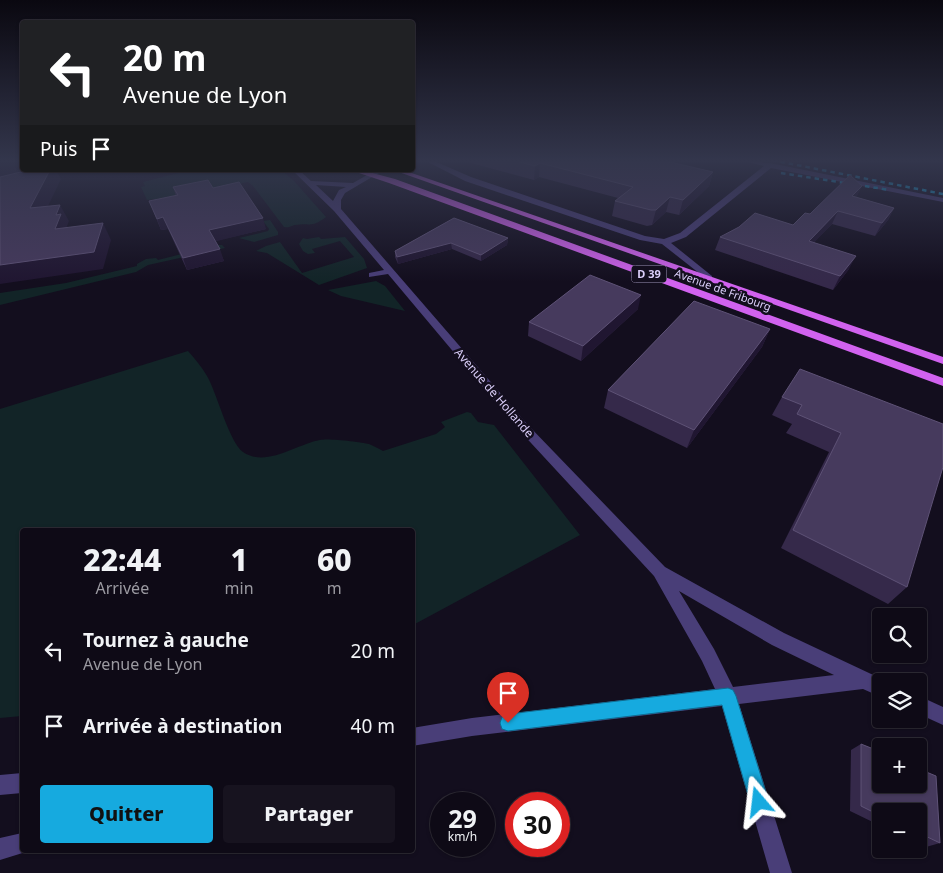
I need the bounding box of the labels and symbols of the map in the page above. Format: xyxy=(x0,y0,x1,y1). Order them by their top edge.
street label: Avenue de Fribourg xyxy=(673,265,774,314)
road number: D 39 xyxy=(632,266,666,282)
street label: Avenue de Hollande xyxy=(451,344,538,441)
pin xyxy=(487,672,529,723)
position arrow xyxy=(732,775,784,827)
speed limit sign: 30 xyxy=(505,792,570,857)

